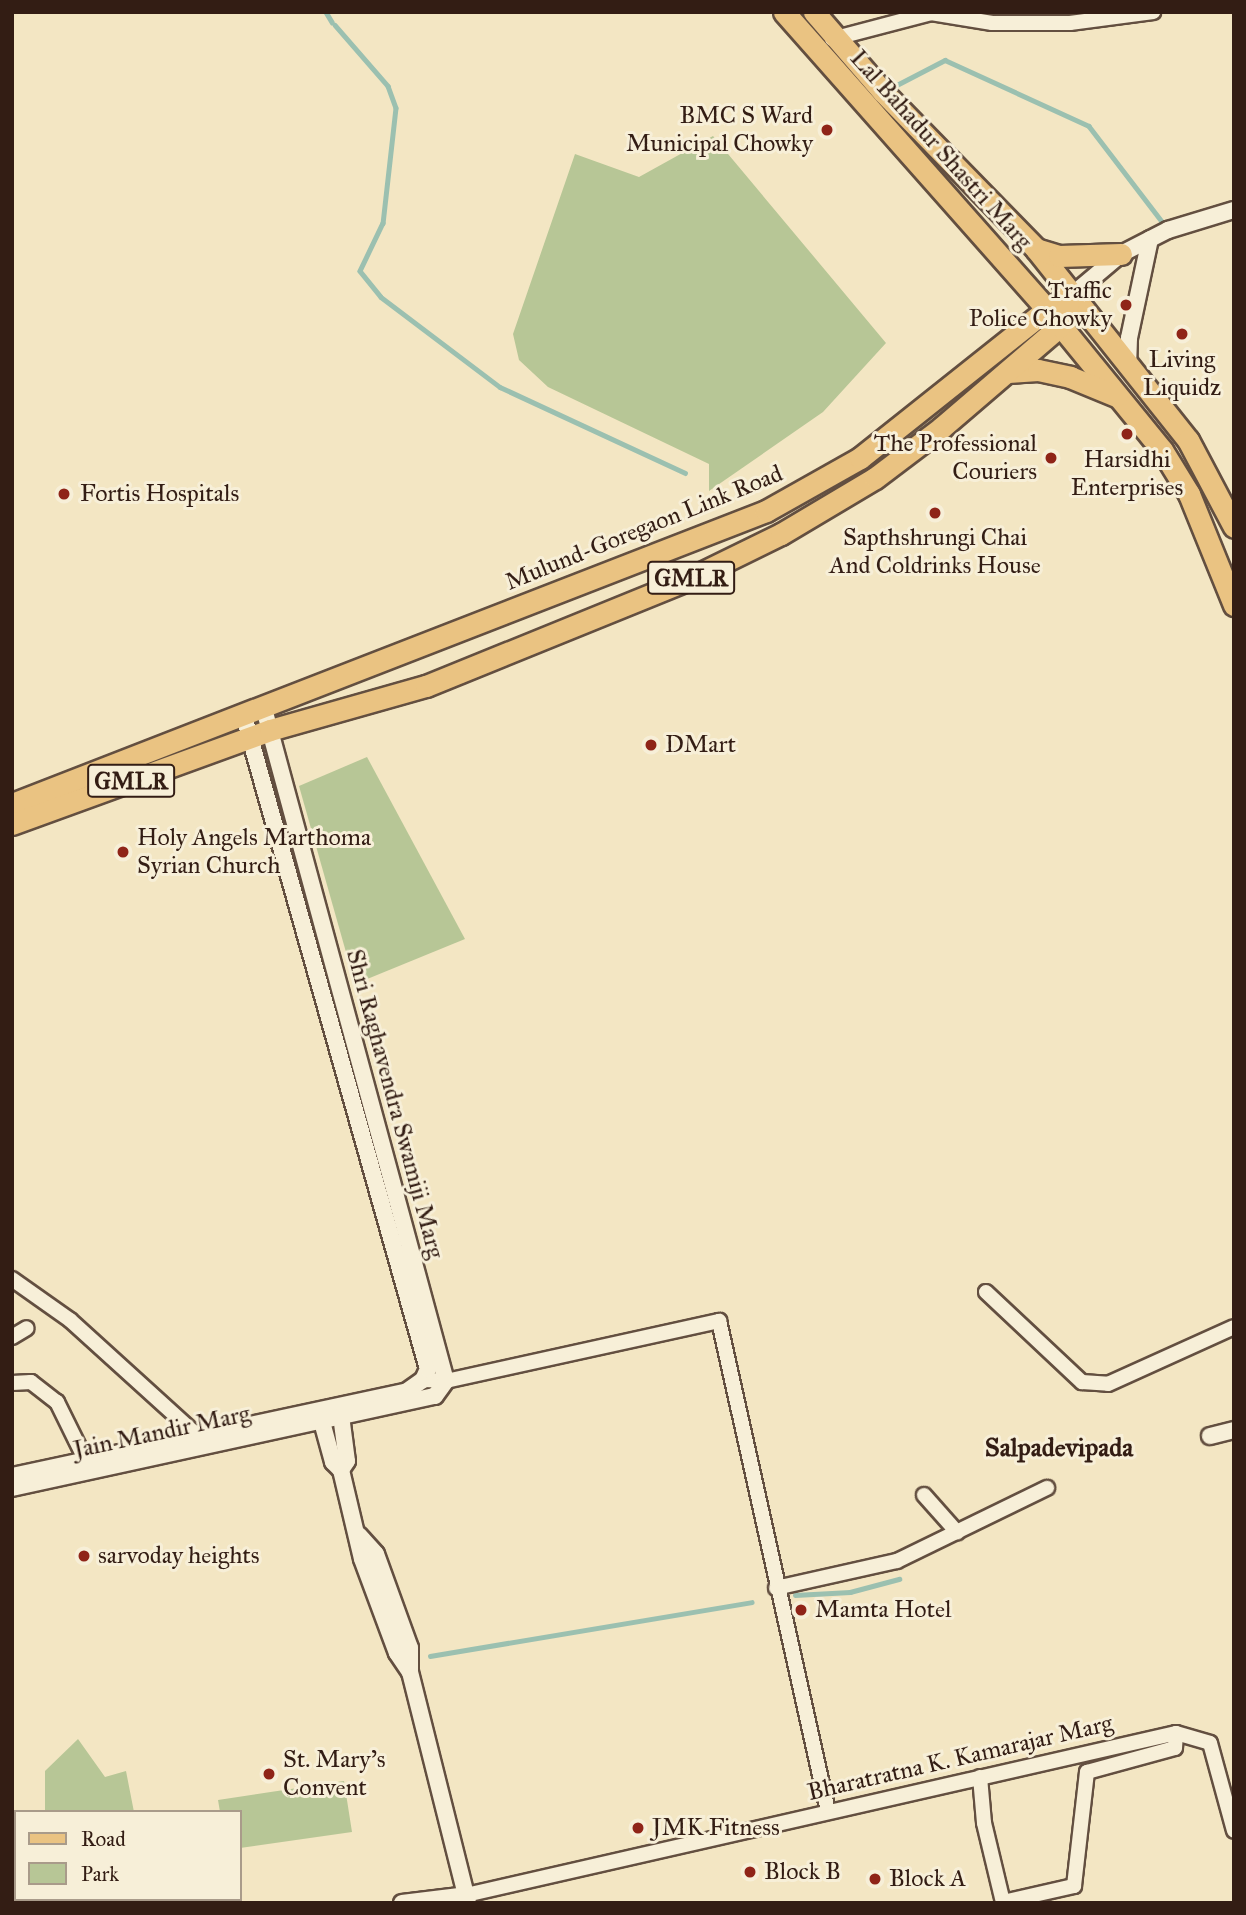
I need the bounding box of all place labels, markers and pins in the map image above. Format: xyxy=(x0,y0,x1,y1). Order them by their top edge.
place label: BMC S Ward Municipal Chowky xyxy=(626,102,813,158)
marker: BMC S Ward Municipal Chowky xyxy=(819,122,835,138)
place label: Traffic Police Chowky xyxy=(969,277,1112,333)
marker: Traffic Police Chowky xyxy=(1118,297,1134,313)
marker: Living Liquidz xyxy=(1174,326,1190,342)
place label: Living Liquidz xyxy=(1143,346,1221,402)
marker: Harsidhi Enterprises xyxy=(1119,426,1135,442)
place label: The Professional Couriers xyxy=(874,430,1037,486)
place label: Harsidhi Enterprises xyxy=(1071,446,1183,502)
marker: The Professional Couriers xyxy=(1043,450,1059,466)
place label: Fortis Hospitals xyxy=(80,480,239,508)
marker: Fortis Hospitals xyxy=(54,484,74,504)
marker: Sapthshrungi Chai And Coldrinks House xyxy=(927,505,943,521)
place label: Sapthshrungi Chai And Coldrinks House xyxy=(829,524,1041,580)
place label: DMart xyxy=(665,731,736,759)
marker: DMart xyxy=(643,737,659,753)
place label: Holy Angels Marthoma Syrian Church xyxy=(137,824,371,880)
marker: Holy Angels Marthoma Syrian Church xyxy=(115,844,131,860)
place label: sarvoday heights xyxy=(98,1542,260,1570)
marker: sarvoday heights xyxy=(76,1548,92,1564)
place label: Mamta Hotel xyxy=(815,1596,951,1624)
marker: Mamta Hotel xyxy=(793,1602,809,1618)
place label: St. Mary's Convent xyxy=(283,1746,386,1802)
marker: St. Mary's Convent xyxy=(261,1766,277,1782)
place label: JMK Fitness xyxy=(652,1814,780,1842)
marker: JMK Fitness xyxy=(630,1820,646,1836)
place label: Block B xyxy=(764,1858,841,1886)
marker: Block B xyxy=(742,1864,758,1880)
place label: Block A xyxy=(889,1865,966,1893)
marker: Block A xyxy=(867,1871,883,1887)

